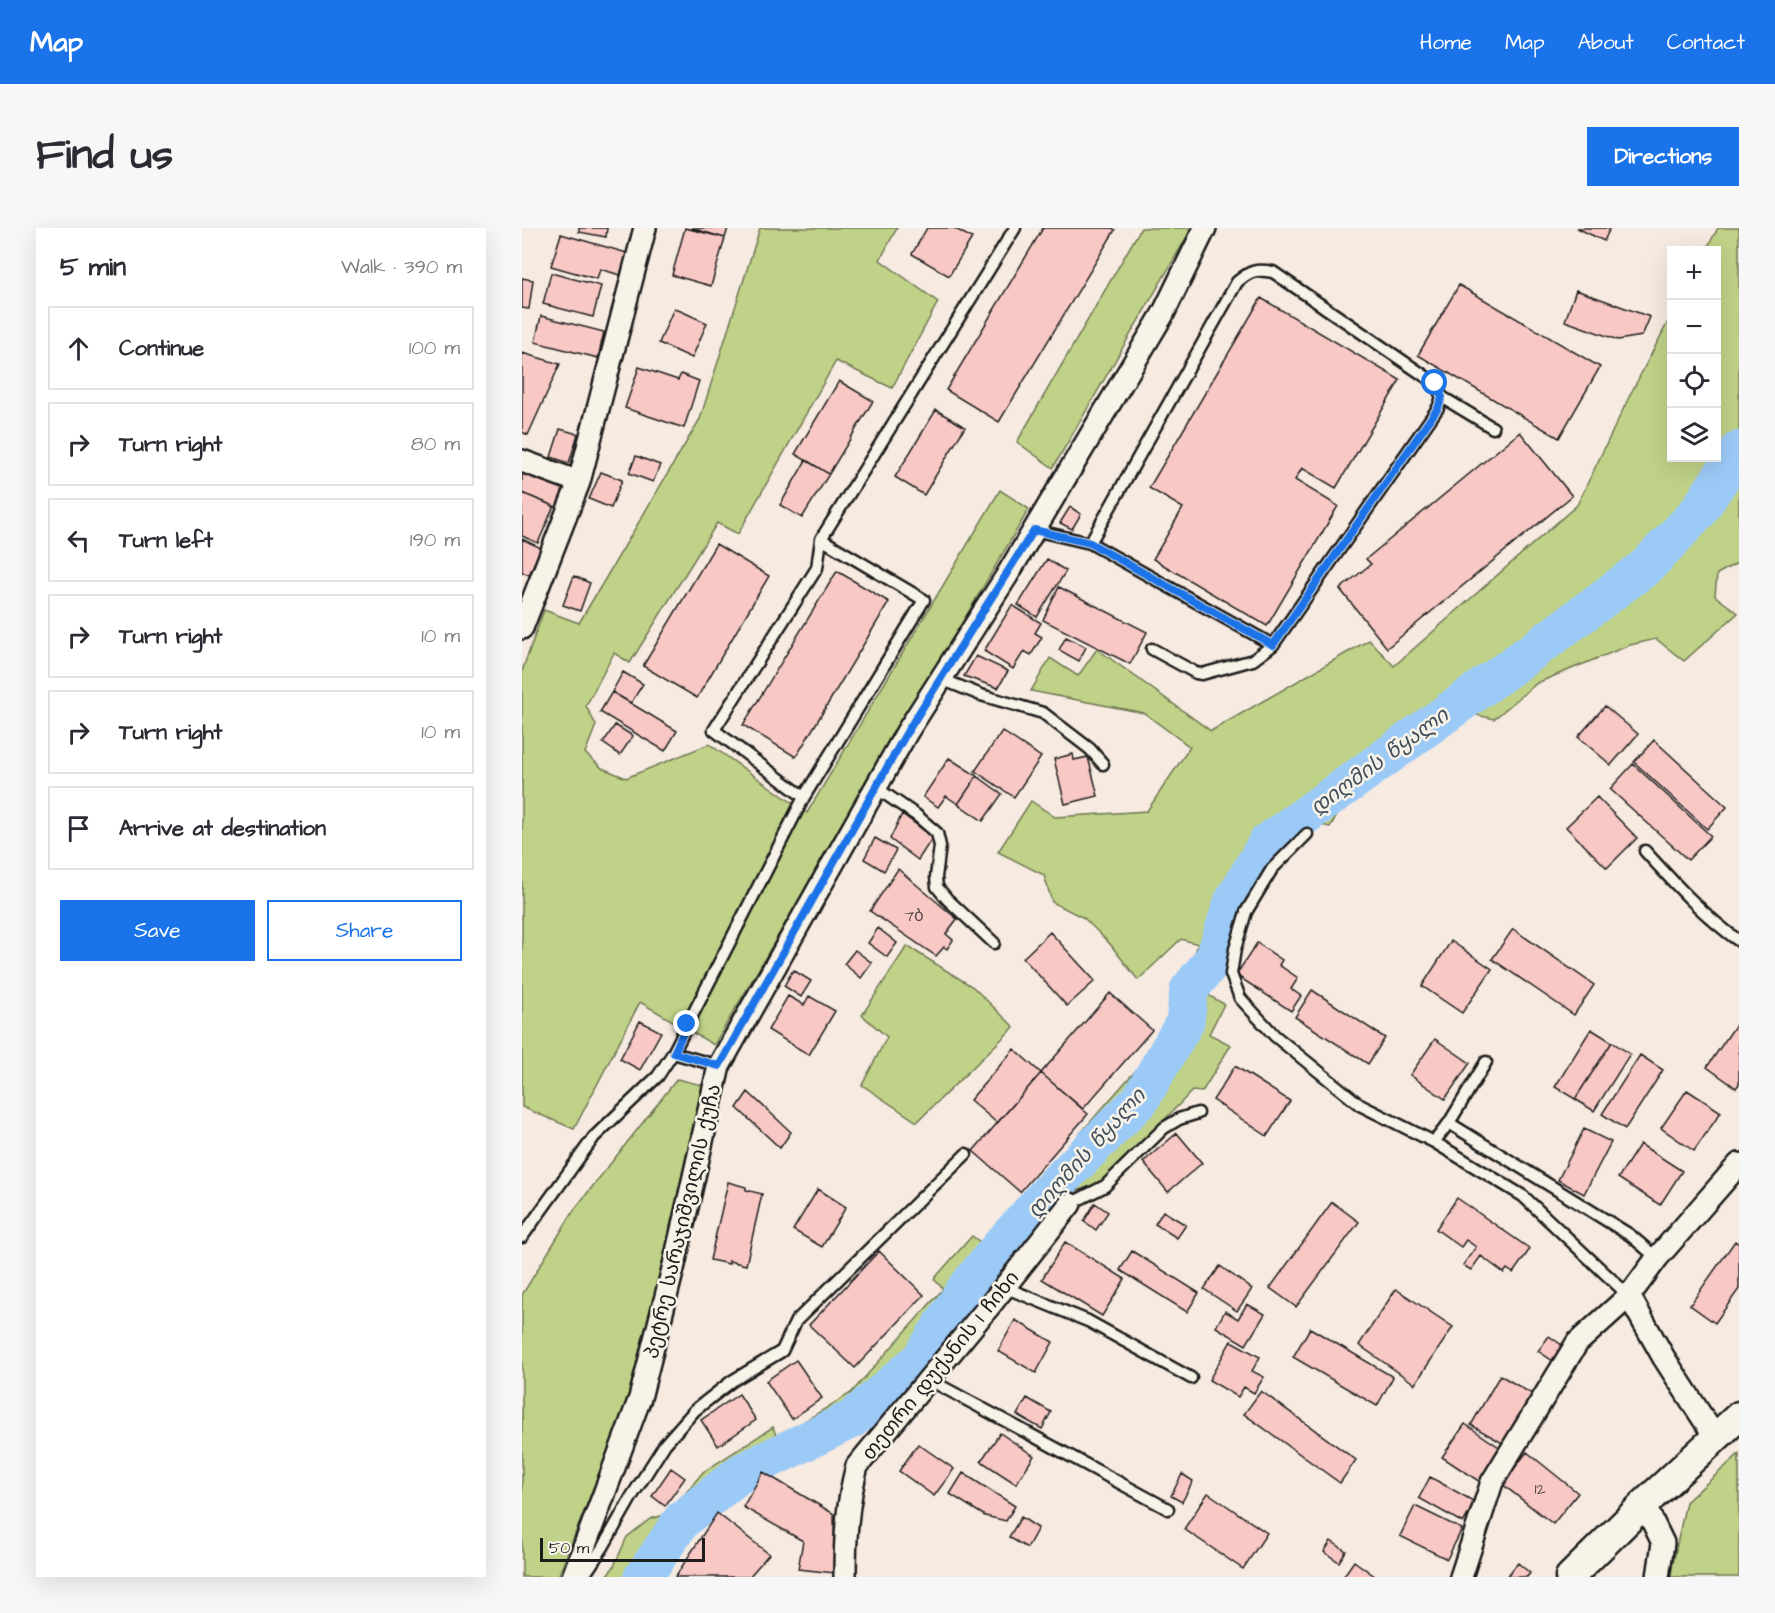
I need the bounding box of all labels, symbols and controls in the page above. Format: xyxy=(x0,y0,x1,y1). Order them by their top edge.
text: Map xyxy=(30,23,83,62)
text: Home xyxy=(1420,28,1472,57)
text: Map xyxy=(1505,28,1545,57)
text: About xyxy=(1578,28,1634,57)
text: Contact xyxy=(1667,28,1745,57)
text: Find us xyxy=(36,127,173,185)
button: Directions xyxy=(1587,127,1739,186)
map controls xyxy=(1667,246,1721,462)
button: + xyxy=(1667,246,1721,300)
text: 5 min xyxy=(60,249,126,285)
text: Walk · 390 m xyxy=(341,253,462,281)
button: − xyxy=(1667,300,1721,354)
icon: ahead xyxy=(62,332,95,365)
text: Continue xyxy=(119,333,204,364)
text: 100 m xyxy=(409,334,460,362)
button: locate xyxy=(1667,354,1721,408)
route start xyxy=(1421,369,1447,395)
button: layers xyxy=(1667,408,1721,462)
icon: right xyxy=(62,428,95,461)
text: Turn right xyxy=(119,429,222,460)
text: 80 m xyxy=(411,430,460,458)
icon: left xyxy=(62,524,95,557)
text: Turn left xyxy=(119,525,213,556)
text: 190 m xyxy=(410,526,460,554)
icon: right xyxy=(62,620,95,653)
text: Turn right xyxy=(119,621,222,652)
text: 10 m xyxy=(421,622,460,650)
water label: დიღმის წყალი xyxy=(1304,701,1455,822)
icon: right xyxy=(62,716,95,749)
text: Turn right xyxy=(119,717,222,748)
text: 10 m xyxy=(421,718,460,746)
icon: arrive xyxy=(62,812,95,845)
text: Arrive at destination xyxy=(119,813,326,844)
button: Save xyxy=(60,900,255,961)
button: Share xyxy=(267,900,462,961)
house number: 7ბ xyxy=(904,905,924,927)
route end xyxy=(673,1010,699,1036)
street label: პეტრე სარაჯიშვილის ქუჩა xyxy=(638,1081,728,1361)
water label: დიღმის წყალი xyxy=(1020,1082,1153,1224)
street label: თეთრი დუქანის I ჩიხი xyxy=(856,1265,1026,1466)
house number: 12 xyxy=(1534,1478,1546,1500)
scale bar xyxy=(540,1535,705,1562)
text: 50 m xyxy=(549,1537,589,1559)

